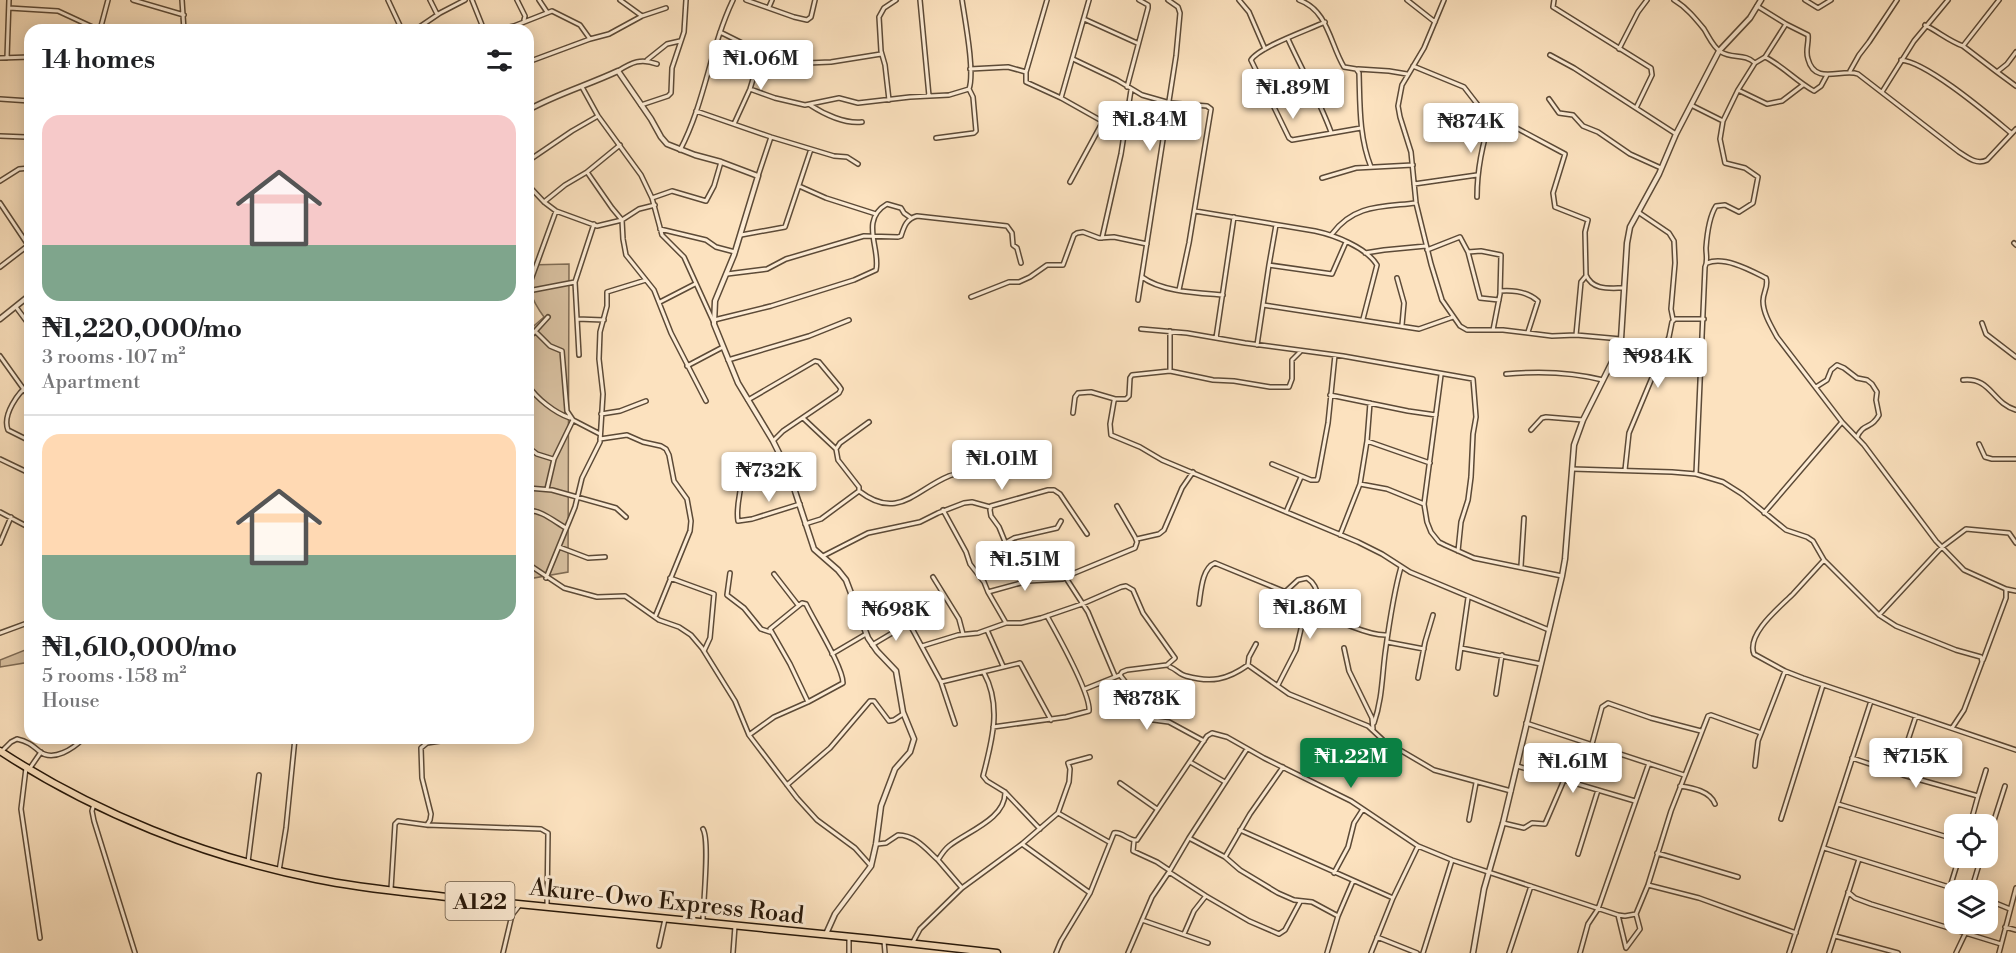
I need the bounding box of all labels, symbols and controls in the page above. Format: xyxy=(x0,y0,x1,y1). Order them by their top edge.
pin: ₦1.06M xyxy=(712,40,810,91)
text: 14 homes xyxy=(42,44,155,76)
icon: filters xyxy=(483,44,516,77)
text: ₦1.06M xyxy=(723,47,799,72)
pin: ₦1.89M xyxy=(1244,69,1342,120)
text: ₦1.89M xyxy=(1256,76,1330,101)
pin: ₦1.84M xyxy=(1101,101,1199,152)
pin: ₦874K xyxy=(1429,103,1513,154)
text: ₦1.84M xyxy=(1112,108,1188,133)
text: ₦874K xyxy=(1437,110,1505,135)
icon: home xyxy=(225,154,333,262)
text: ₦1,220,000/mo xyxy=(42,313,242,345)
pin: ₦984K xyxy=(1616,338,1700,389)
text: 3 rooms · 107 m² xyxy=(42,345,186,370)
text: ₦984K xyxy=(1623,345,1693,370)
text: Apartment xyxy=(42,370,140,395)
pin: ₦1.01M xyxy=(953,440,1051,491)
text: ₦1.01M xyxy=(966,447,1038,472)
pin: ₦732K xyxy=(727,452,811,503)
text: ₦732K xyxy=(735,459,803,484)
icon: home xyxy=(225,473,333,581)
pin: ₦1.51M xyxy=(976,541,1074,592)
text: ₦1.51M xyxy=(990,548,1060,573)
pin: ₦1.86M xyxy=(1261,589,1359,640)
pin: ₦698K xyxy=(854,591,938,642)
text: ₦1.86M xyxy=(1273,596,1347,621)
text: ₦698K xyxy=(861,598,931,623)
text: ₦1,610,000/mo xyxy=(42,632,237,664)
text: 5 rooms · 158 m² xyxy=(42,664,186,689)
pin: ₦878K xyxy=(1105,680,1189,731)
text: ₦878K xyxy=(1113,687,1181,712)
text: House xyxy=(42,689,100,714)
pin: ₦1.22M xyxy=(1302,738,1400,789)
pin: ₦715K xyxy=(1874,738,1958,789)
pin: ₦1.61M xyxy=(1524,743,1622,794)
text: ₦1.22M xyxy=(1314,745,1388,770)
text: ₦715K xyxy=(1883,745,1949,770)
text: ₦1.61M xyxy=(1538,750,1608,775)
map controls xyxy=(1944,814,1998,934)
button: locate xyxy=(1944,814,1998,868)
street label: Akure-Owo Express Road xyxy=(527,873,806,931)
button: layers xyxy=(1944,880,1998,934)
road number: A122 xyxy=(446,882,514,920)

